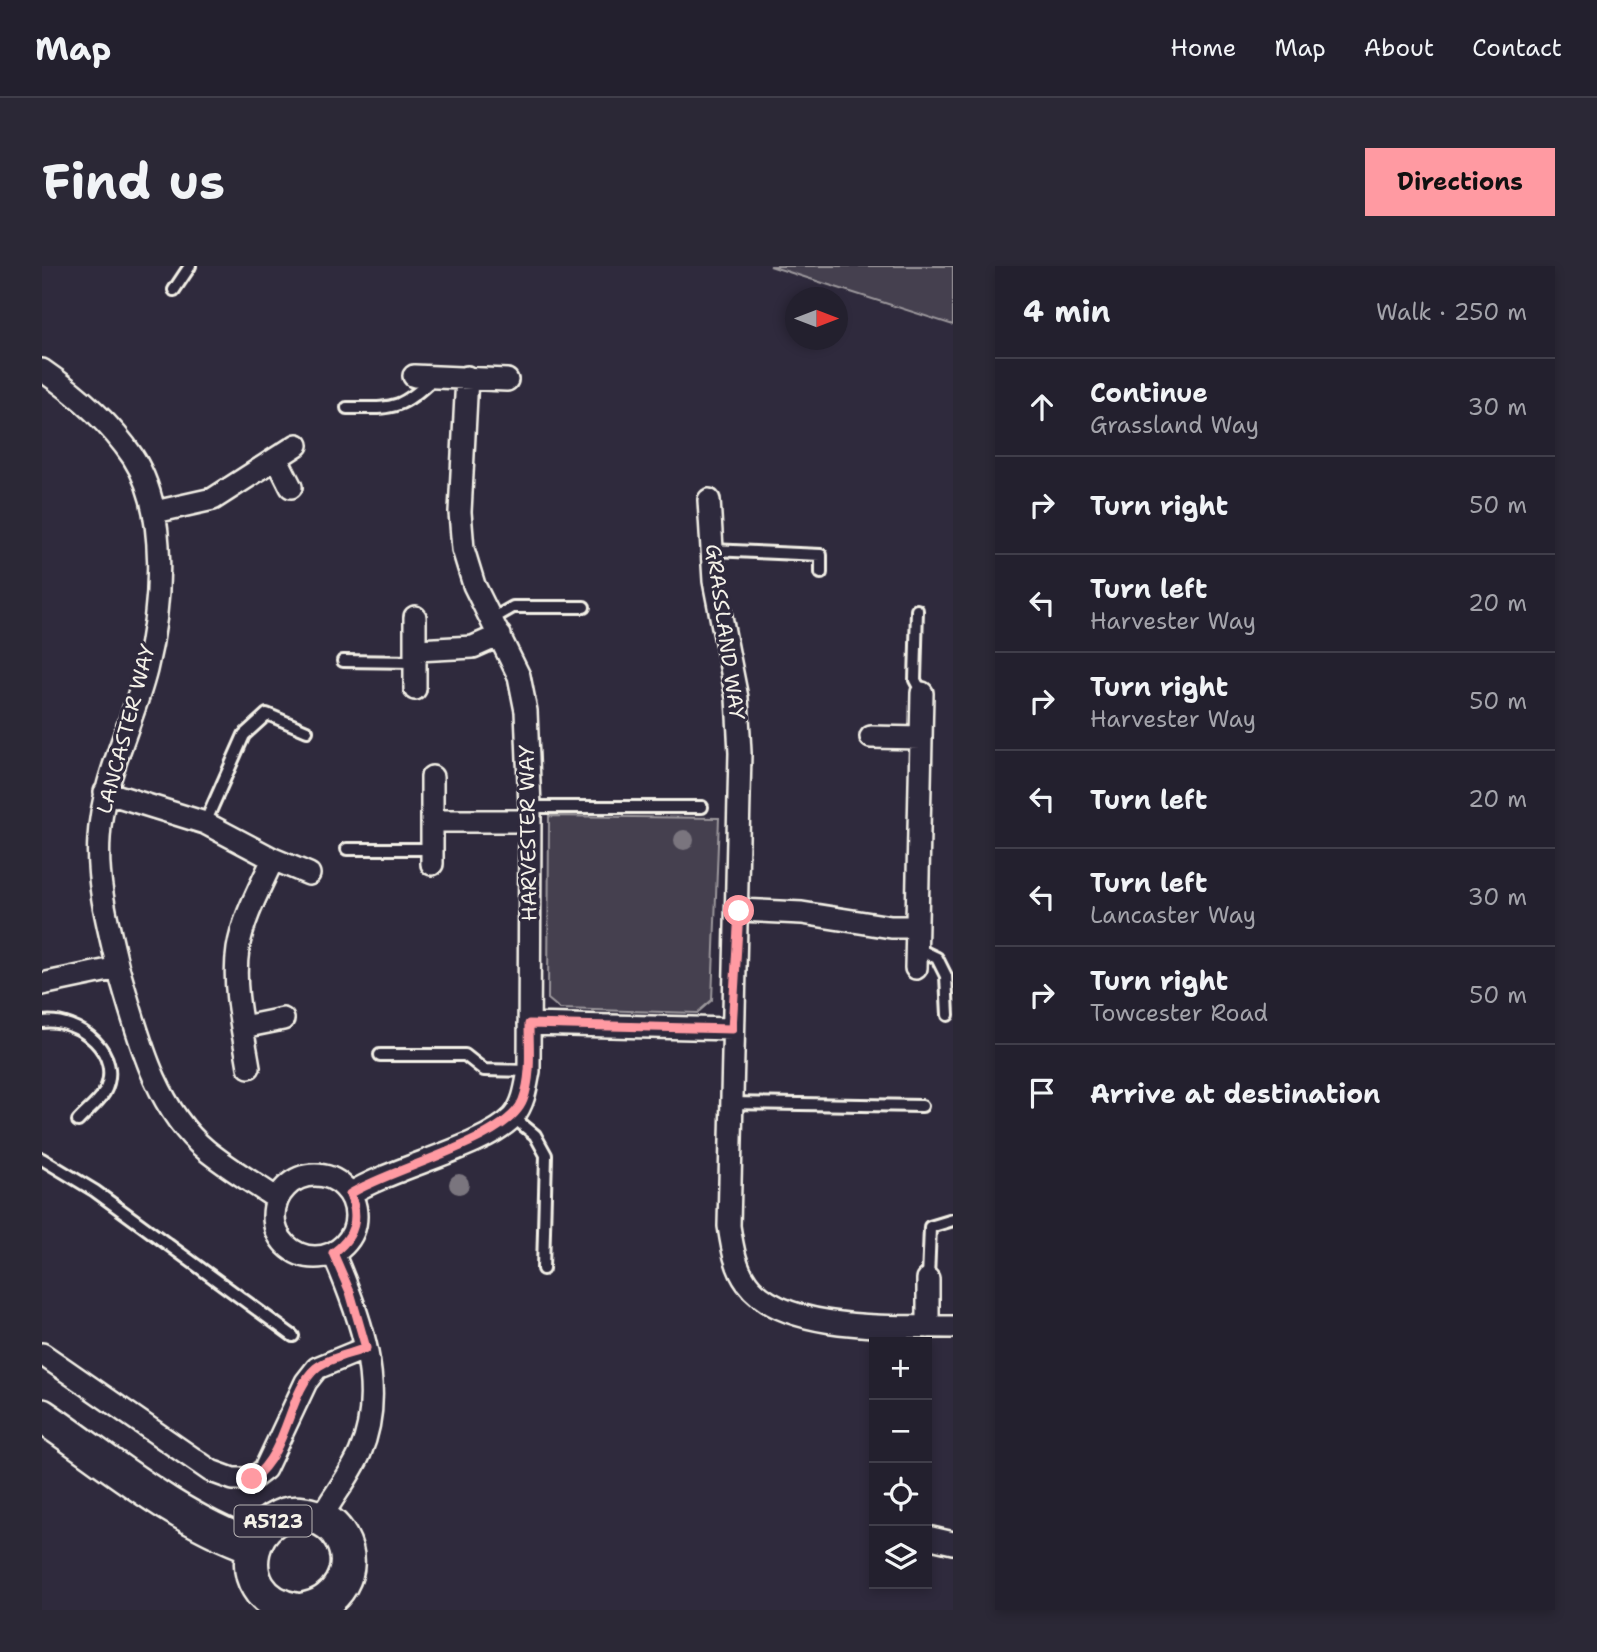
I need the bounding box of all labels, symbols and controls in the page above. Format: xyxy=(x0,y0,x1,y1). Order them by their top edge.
text: Map xyxy=(35,26,111,71)
text: Home xyxy=(1170,32,1236,64)
text: Map xyxy=(1274,32,1326,64)
text: About xyxy=(1364,32,1434,64)
text: Contact xyxy=(1472,32,1562,64)
button: Directions xyxy=(1365,148,1555,216)
text: Find us xyxy=(42,149,225,215)
north arrow xyxy=(785,287,848,350)
text: 4 min xyxy=(1023,291,1110,332)
text: Walk · 250 m xyxy=(1376,297,1527,327)
text: Continue xyxy=(1090,375,1208,410)
icon: ahead xyxy=(1023,388,1061,426)
text: 30 m xyxy=(1468,392,1527,422)
text: Grassland Way xyxy=(1090,410,1259,440)
icon: right xyxy=(1023,486,1061,524)
text: Turn right xyxy=(1090,488,1228,523)
text: 50 m xyxy=(1469,490,1527,520)
street label: GRASSLAND WAY xyxy=(699,542,751,722)
text: Turn left xyxy=(1090,571,1207,606)
icon: left xyxy=(1023,584,1061,622)
text: 20 m xyxy=(1468,588,1527,618)
text: Harvester Way xyxy=(1090,606,1256,636)
street label: LANCASTER WAY xyxy=(90,641,162,817)
text: Turn right xyxy=(1090,669,1228,704)
icon: right xyxy=(1023,682,1061,720)
text: 50 m xyxy=(1469,686,1527,716)
text: Harvester Way xyxy=(1090,704,1256,734)
street label: HARVESTER WAY xyxy=(512,744,544,922)
icon: left xyxy=(1023,780,1061,818)
text: Turn left xyxy=(1090,782,1207,817)
text: 20 m xyxy=(1468,784,1527,814)
text: Turn left xyxy=(1090,865,1207,900)
icon: left xyxy=(1023,878,1061,916)
text: 30 m xyxy=(1468,882,1527,912)
route start xyxy=(723,895,754,926)
text: Lancaster Way xyxy=(1090,900,1256,930)
text: Turn right xyxy=(1090,963,1228,998)
icon: right xyxy=(1023,976,1061,1014)
text: 50 m xyxy=(1469,980,1527,1010)
text: Towcester Road xyxy=(1090,998,1268,1028)
icon: arrive xyxy=(1023,1074,1061,1112)
text: Arrive at destination xyxy=(1090,1076,1380,1111)
map controls xyxy=(869,1337,932,1589)
button: + xyxy=(869,1337,932,1400)
button: − xyxy=(869,1400,932,1463)
route end xyxy=(236,1463,267,1494)
button: locate xyxy=(869,1463,932,1526)
road number: A5123 xyxy=(234,1506,312,1536)
button: layers xyxy=(869,1526,932,1589)

